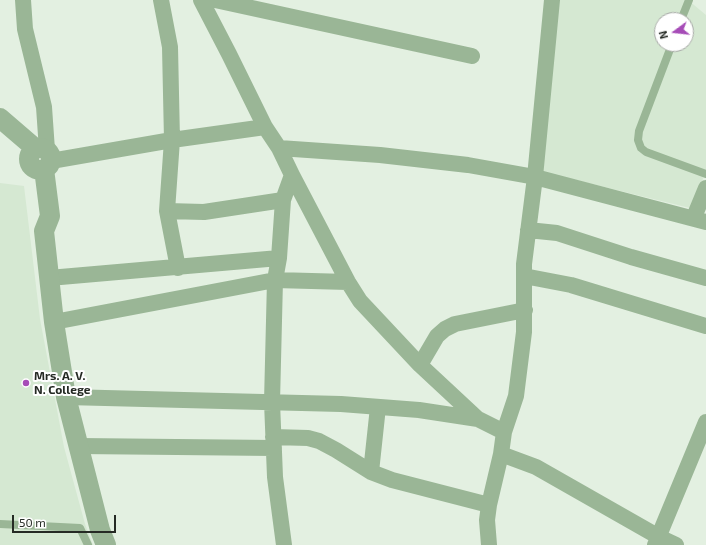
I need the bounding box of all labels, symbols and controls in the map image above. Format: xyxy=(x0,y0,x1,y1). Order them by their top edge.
north arrow xyxy=(654,12,694,52)
text: N xyxy=(656,29,670,41)
place label: Mrs. A. V. N. College xyxy=(34,369,91,397)
marker: Mrs. A. V. N. College xyxy=(21,378,31,388)
scale bar xyxy=(14,507,118,533)
text: 50 m xyxy=(19,515,46,529)

